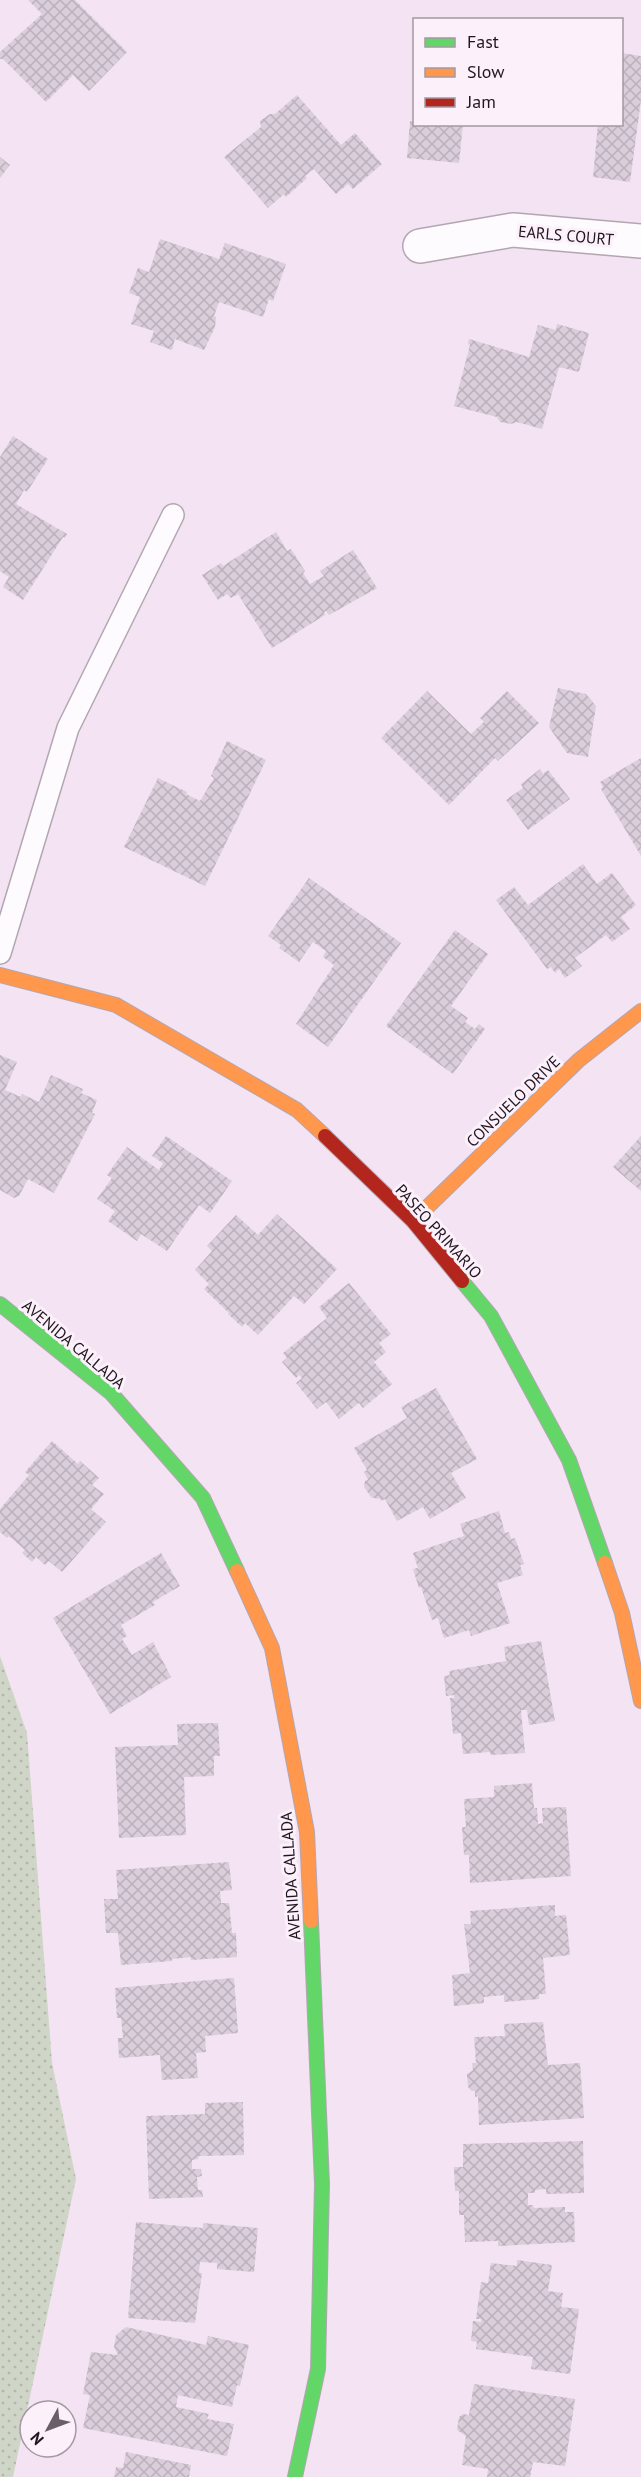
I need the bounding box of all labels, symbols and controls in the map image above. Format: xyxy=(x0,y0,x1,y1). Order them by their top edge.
legend xyxy=(413,18,623,126)
text: Fast xyxy=(467,30,499,53)
text: Slow xyxy=(467,60,505,83)
text: Jam xyxy=(466,90,496,113)
street label: EARLS COURT xyxy=(517,221,615,249)
street label: CONSUELO DRIVE xyxy=(462,1051,564,1151)
street label: PASEO PRIMARIO xyxy=(391,1180,487,1282)
street label: AVENIDA CALLADA xyxy=(18,1295,130,1393)
street label: AVENIDA CALLADA xyxy=(276,1811,304,1941)
north arrow xyxy=(18,2399,78,2459)
text: N xyxy=(26,2428,48,2449)

